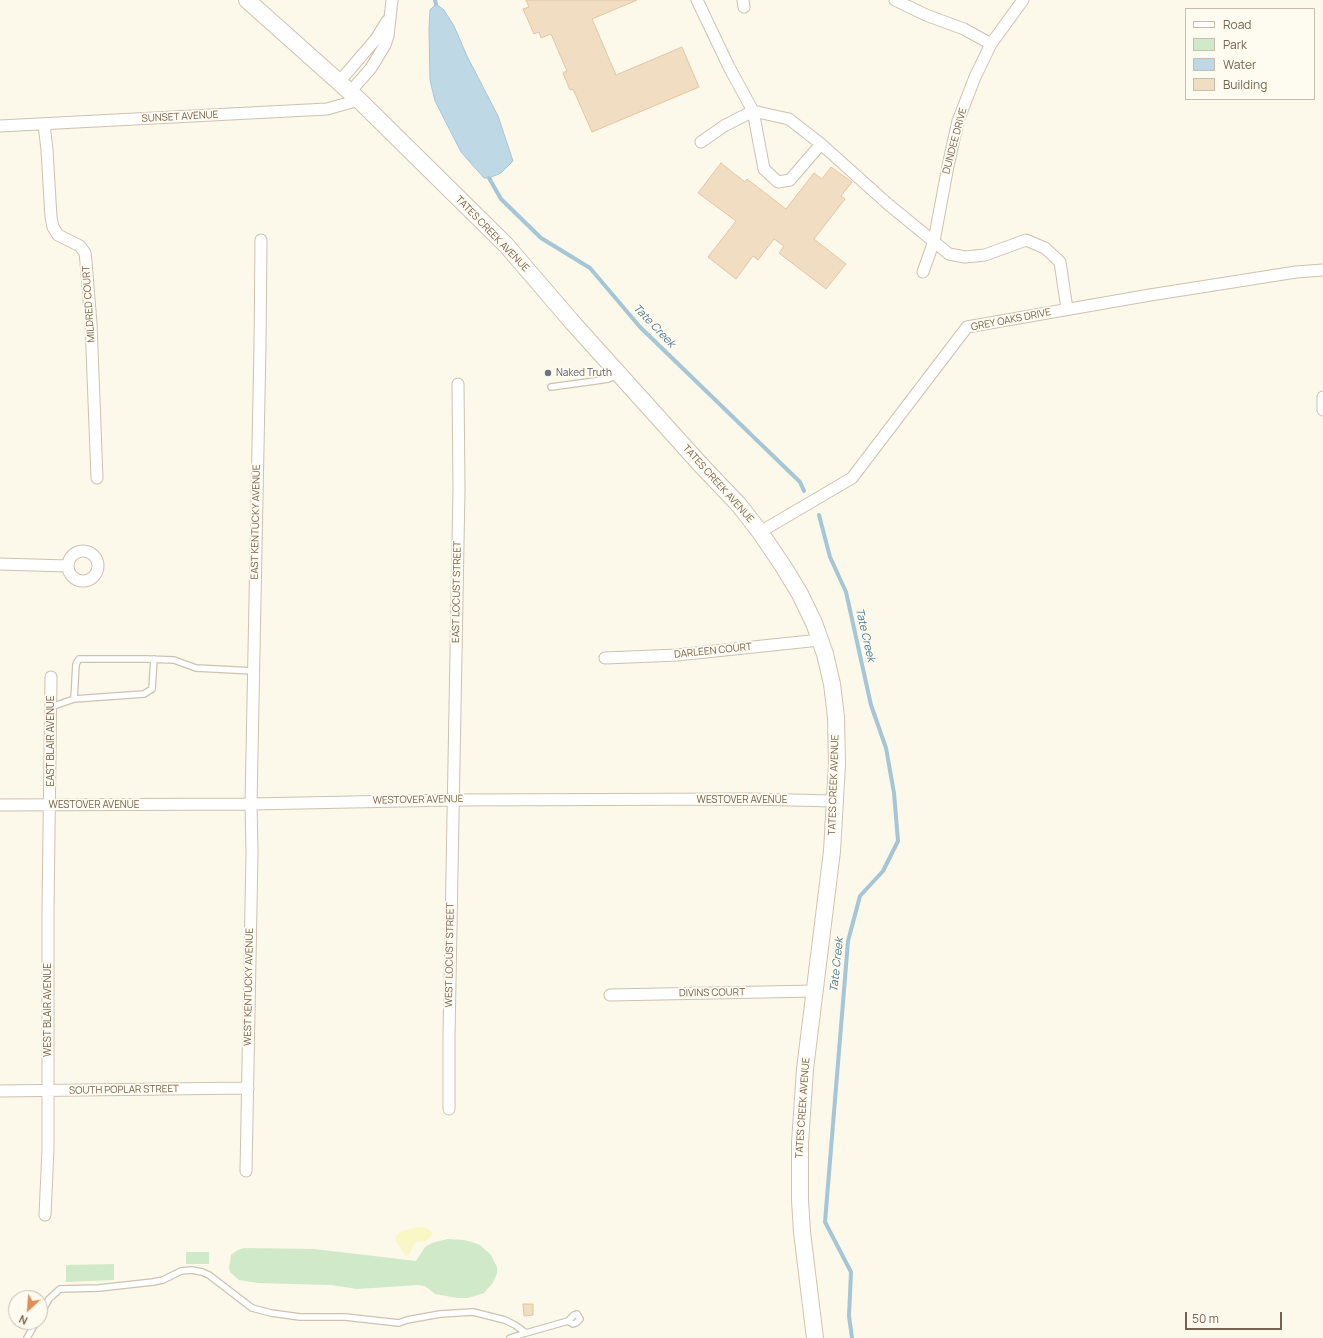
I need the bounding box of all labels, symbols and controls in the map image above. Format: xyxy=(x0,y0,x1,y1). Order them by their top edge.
legend xyxy=(1185,8,1315,100)
text: Road xyxy=(1223,16,1251,33)
text: Park xyxy=(1223,36,1247,53)
text: Water xyxy=(1223,56,1256,73)
text: Building xyxy=(1223,76,1267,93)
street label: DUNDEE DRIVE xyxy=(940,107,970,175)
street label: SUNSET AVENUE xyxy=(141,109,219,125)
street label: TATES CREEK AVENUE xyxy=(453,194,531,274)
street label: MILDRED COURT xyxy=(80,265,98,343)
water label: Tate Creek xyxy=(630,302,678,350)
street label: GREY OAKS DRIVE xyxy=(970,306,1052,334)
place label: Naked Truth xyxy=(556,367,612,379)
marker: Naked Truth xyxy=(543,368,553,378)
street label: TATES CREEK AVENUE xyxy=(680,443,756,525)
street label: EAST KENTUCKY AVENUE xyxy=(249,464,263,580)
street label: EAST LOCUST STREET xyxy=(450,541,464,643)
water label: Tate Creek xyxy=(852,607,878,663)
street label: DARLEEN COURT xyxy=(673,641,753,661)
street label: EAST BLAIR AVENUE xyxy=(45,695,57,787)
street label: TATES CREEK AVENUE xyxy=(826,734,842,836)
street label: WESTOVER AVENUE xyxy=(372,793,464,807)
street label: WESTOVER AVENUE xyxy=(697,794,787,806)
street label: WESTOVER AVENUE xyxy=(49,799,139,811)
street label: WEST LOCUST STREET xyxy=(443,902,457,1008)
street label: WEST KENTUCKY AVENUE xyxy=(242,928,256,1046)
water label: Tate Creek xyxy=(828,937,846,993)
street label: WEST BLAIR AVENUE xyxy=(42,963,54,1057)
street label: DIVINS COURT xyxy=(679,986,745,1000)
street label: TATES CREEK AVENUE xyxy=(793,1057,813,1159)
street label: SOUTH POPLAR STREET xyxy=(69,1083,179,1097)
north arrow xyxy=(8,1290,48,1330)
scale bar xyxy=(1187,1304,1284,1330)
text: 50 m xyxy=(1192,1310,1219,1327)
text: N xyxy=(16,1312,30,1329)

